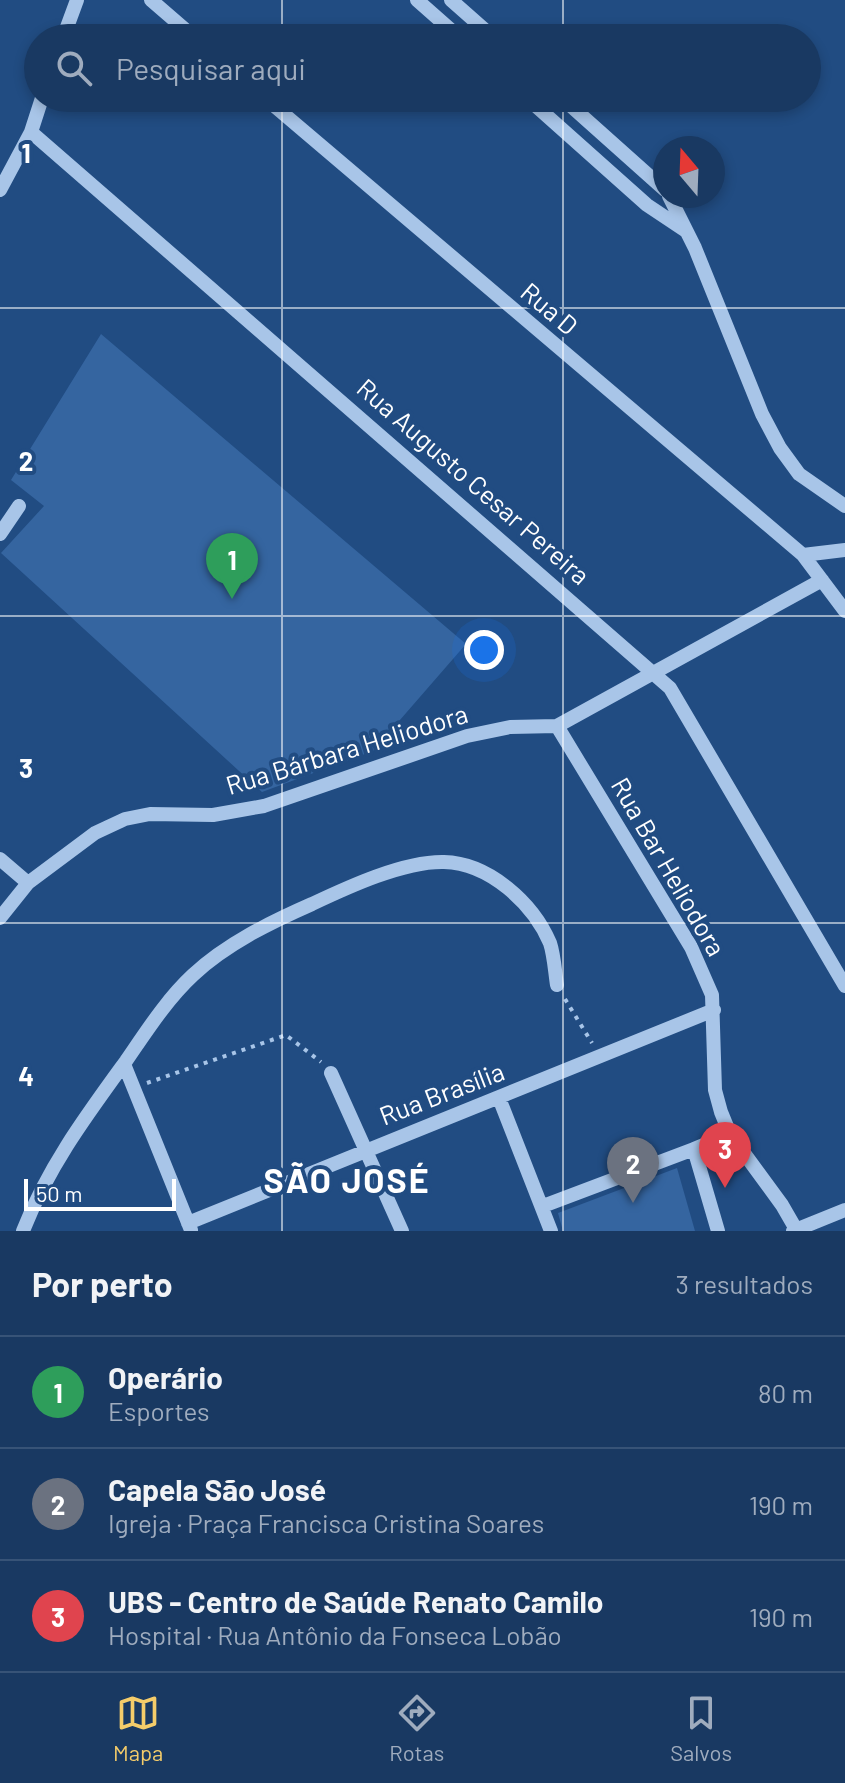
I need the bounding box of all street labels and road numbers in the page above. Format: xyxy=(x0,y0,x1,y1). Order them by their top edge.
street label: Rua D xyxy=(515,275,585,340)
street label: Rua Augusto Cesar Pereira xyxy=(351,371,597,590)
street label: Rua Bárbara Heliodora xyxy=(222,697,471,800)
street label: Rua Bar Heliodora xyxy=(606,771,733,961)
street label: Rua Brasília xyxy=(375,1055,508,1131)

